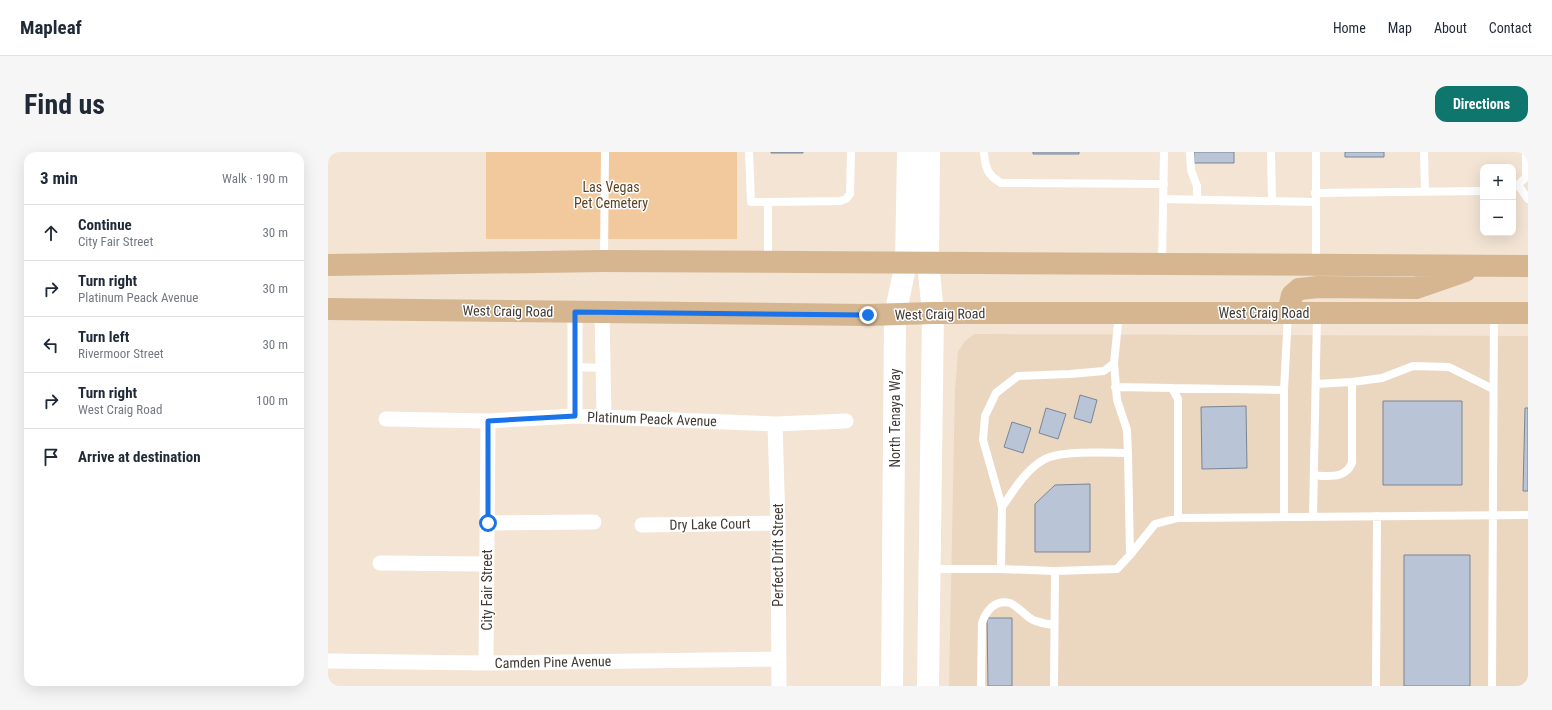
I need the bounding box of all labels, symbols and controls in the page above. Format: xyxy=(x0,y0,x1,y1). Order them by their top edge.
text: Mapleaf xyxy=(20,16,82,39)
text: Home xyxy=(1333,20,1366,36)
text: Map xyxy=(1388,20,1412,36)
text: About xyxy=(1434,20,1467,36)
text: Contact xyxy=(1489,20,1532,36)
button: Directions xyxy=(1435,86,1528,122)
text: Find us xyxy=(24,88,105,121)
map controls xyxy=(1480,164,1516,236)
button: + xyxy=(1480,164,1516,200)
text: 3 min xyxy=(40,168,78,188)
text: Walk · 190 m xyxy=(222,171,288,186)
park label: Las Vegas Pet Cemetery xyxy=(574,179,648,211)
button: − xyxy=(1480,200,1516,236)
text: Continue xyxy=(78,216,132,234)
icon: ahead xyxy=(40,222,62,244)
text: 30 m xyxy=(262,225,288,240)
text: City Fair Street xyxy=(78,234,153,249)
text: Turn right xyxy=(78,272,137,290)
icon: right xyxy=(40,278,62,300)
text: 30 m xyxy=(262,281,288,296)
text: Platinum Peack Avenue xyxy=(78,290,198,305)
street label: West Craig Road xyxy=(462,302,554,320)
street label: West Craig Road xyxy=(894,305,986,323)
street label: West Craig Road xyxy=(1219,305,1309,321)
route end xyxy=(859,306,877,324)
text: Turn left xyxy=(78,328,129,346)
icon: left xyxy=(40,334,62,356)
text: 30 m xyxy=(262,337,288,352)
text: Rivermoor Street xyxy=(78,346,164,361)
street label: North Tenaya Way xyxy=(887,368,903,468)
text: Turn right xyxy=(78,384,137,402)
icon: right xyxy=(40,390,62,412)
text: 100 m xyxy=(256,393,288,408)
text: West Craig Road xyxy=(78,402,162,417)
street label: Platinum Peack Avenue xyxy=(587,409,717,429)
icon: arrive xyxy=(40,446,62,468)
text: Arrive at destination xyxy=(78,448,201,466)
street label: Perfect Drift Street xyxy=(770,503,786,607)
route start xyxy=(479,514,497,532)
street label: Dry Lake Court xyxy=(669,515,751,533)
street label: City Fair Street xyxy=(479,549,495,631)
street label: Camden Pine Avenue xyxy=(495,653,612,671)

